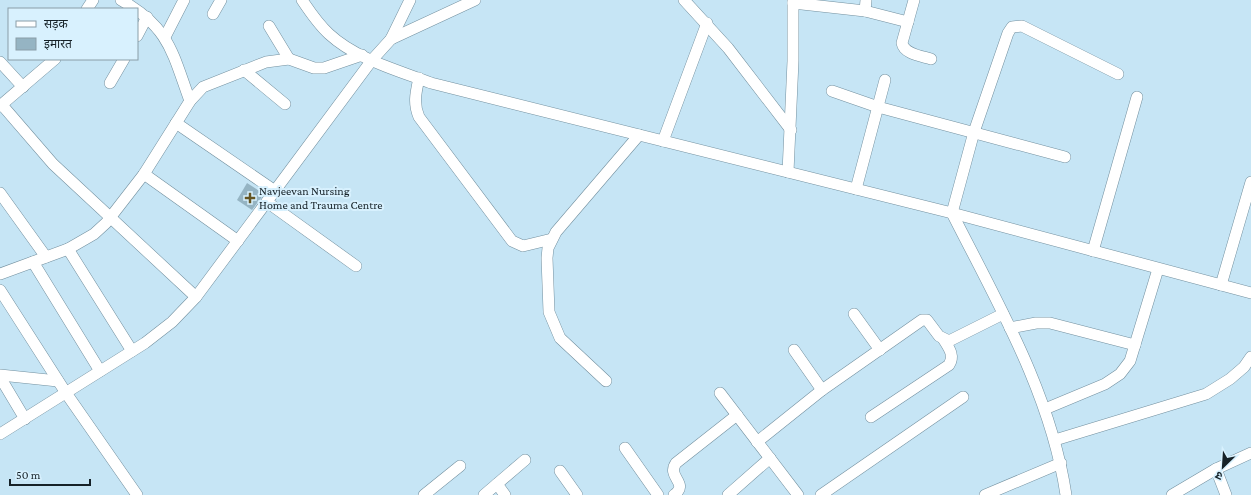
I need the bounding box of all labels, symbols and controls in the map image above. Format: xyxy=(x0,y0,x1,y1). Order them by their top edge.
legend xyxy=(8,8,138,60)
text: सड़क xyxy=(44,17,69,31)
text: इमारत xyxy=(44,37,73,51)
place label: Navjeevan Nursing Home and Trauma Centre xyxy=(259,184,382,212)
marker: Navjeevan Nursing Home and Trauma Centre xyxy=(244,192,256,204)
north arrow xyxy=(1203,447,1243,487)
scale bar xyxy=(10,461,90,487)
text: 50 m xyxy=(16,468,41,482)
text: उ xyxy=(1213,469,1224,483)

